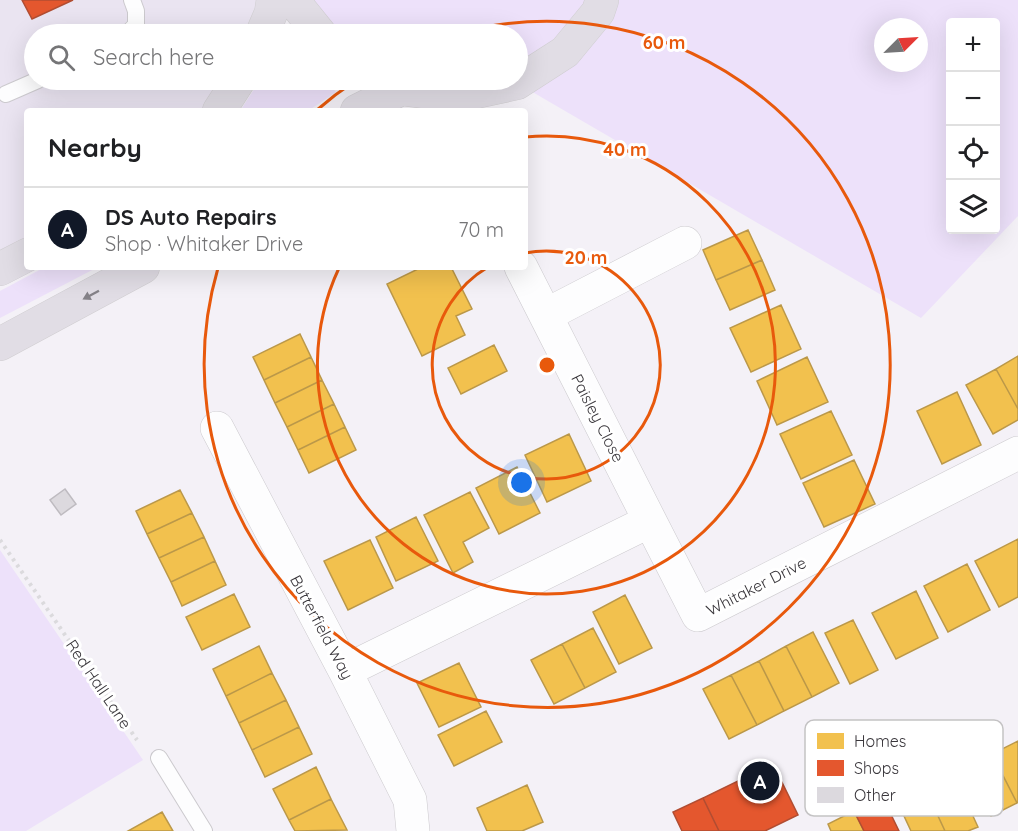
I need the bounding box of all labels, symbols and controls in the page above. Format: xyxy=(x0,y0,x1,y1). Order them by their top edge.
north arrow xyxy=(874,18,928,72)
map controls xyxy=(946,18,1000,234)
button: + xyxy=(946,18,1000,72)
search box xyxy=(24,24,528,90)
text: 60 m xyxy=(643,31,685,54)
icon: search xyxy=(45,41,78,74)
text: Search here xyxy=(93,43,214,71)
button: − xyxy=(946,72,1000,126)
button: locate xyxy=(946,126,1000,180)
text: Nearby xyxy=(48,131,142,164)
text: 40 m xyxy=(603,138,647,161)
button: layers xyxy=(946,180,1000,234)
text: DS Auto Repairs xyxy=(105,203,277,231)
text: A xyxy=(61,217,74,242)
text: 70 m xyxy=(458,217,504,242)
text: Shop · Whitaker Drive xyxy=(105,231,303,256)
text: 20 m xyxy=(565,246,607,269)
one-way arrow xyxy=(83,290,100,300)
centre of rings xyxy=(537,355,557,375)
street label: Paisley Close xyxy=(567,371,629,465)
your location xyxy=(507,468,536,497)
street label: Whitaker Drive xyxy=(703,552,809,620)
street label: Butterfield Way xyxy=(286,571,358,683)
street label: Red Hall Lane xyxy=(62,636,136,732)
legend xyxy=(805,720,1003,816)
text: Homes xyxy=(854,731,906,751)
pin: A xyxy=(740,758,780,804)
text: Shops xyxy=(854,758,899,778)
text: Other xyxy=(854,785,896,805)

